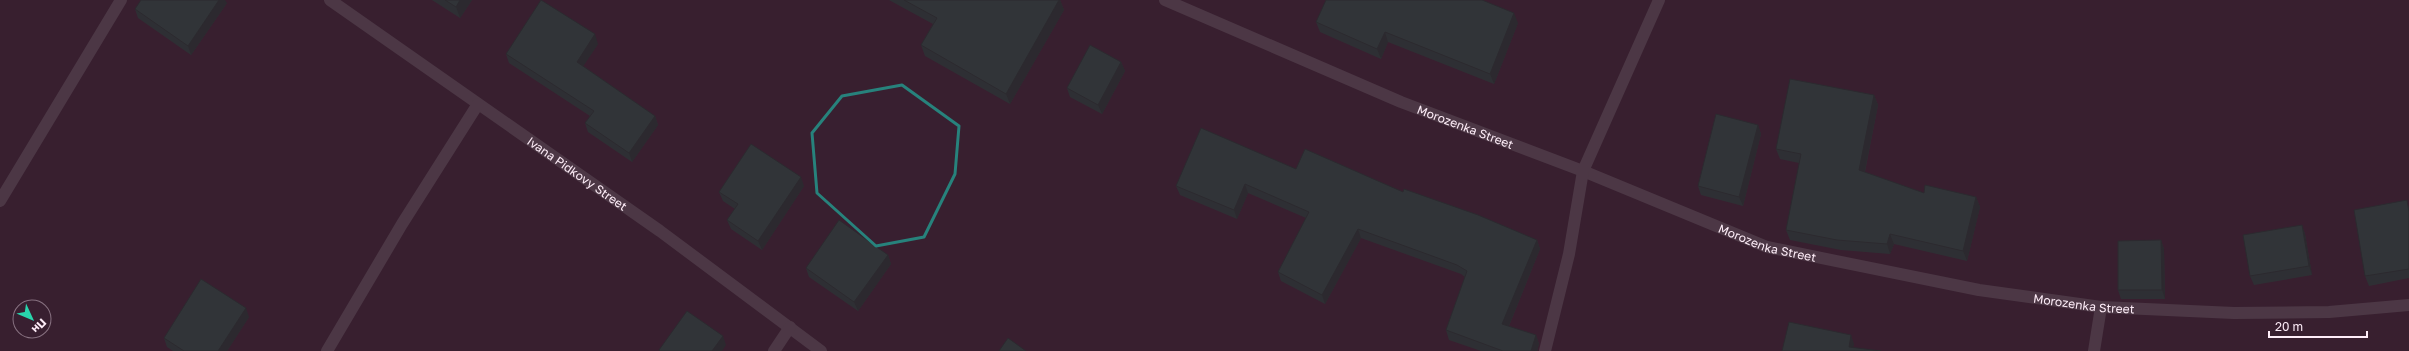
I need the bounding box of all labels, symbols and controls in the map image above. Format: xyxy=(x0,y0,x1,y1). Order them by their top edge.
street label: Morozenka Street xyxy=(1415,101,1516,152)
street label: Ivana Pidkovy Street xyxy=(525,133,630,213)
street label: Morozenka Street xyxy=(1716,220,1818,264)
street label: Morozenka Street xyxy=(2032,290,2135,316)
north arrow xyxy=(12,299,52,339)
scale bar xyxy=(2269,313,2367,339)
text: Пн xyxy=(29,316,49,336)
text: 20 m xyxy=(2275,319,2303,334)

